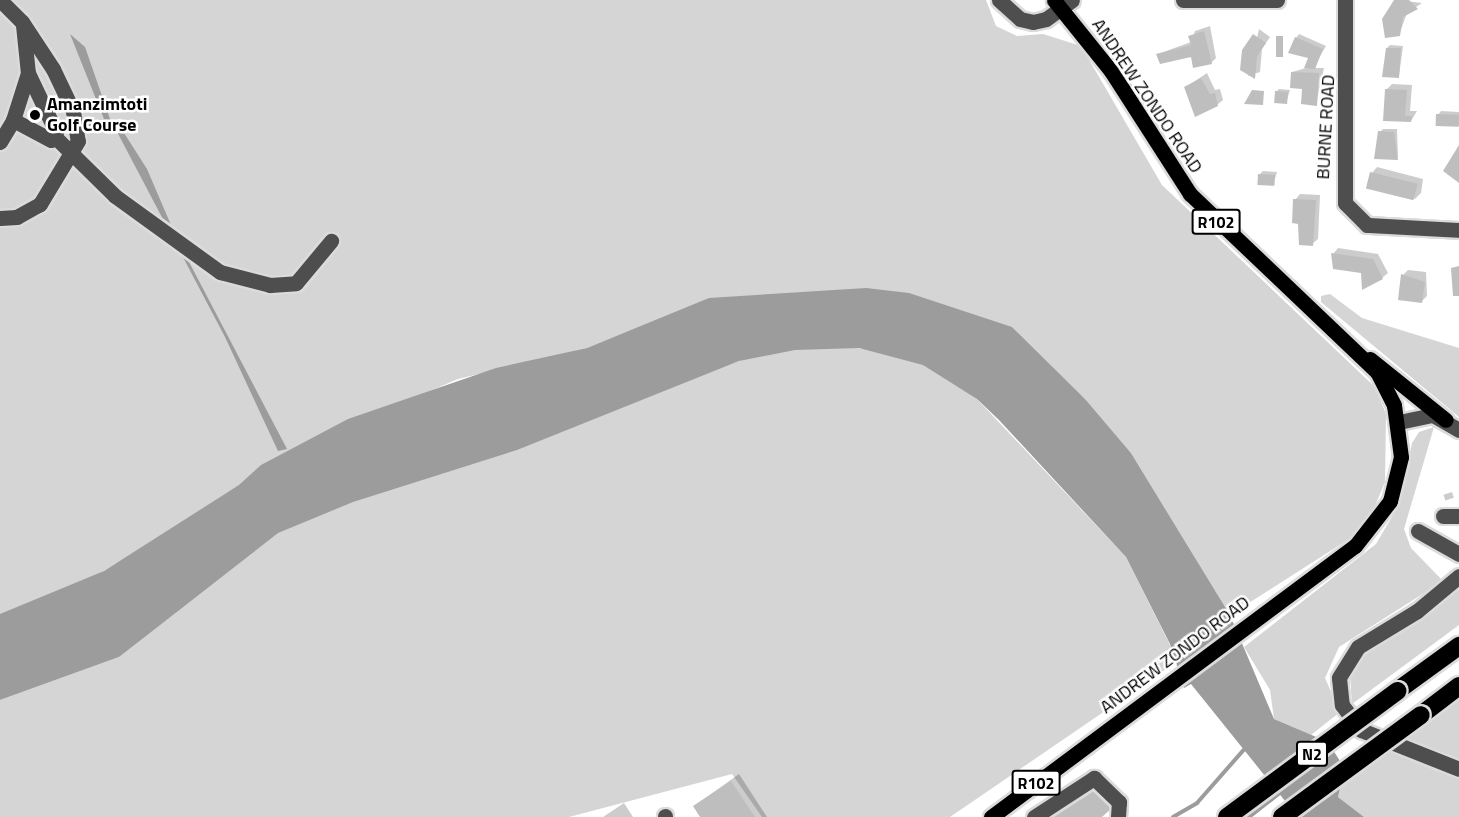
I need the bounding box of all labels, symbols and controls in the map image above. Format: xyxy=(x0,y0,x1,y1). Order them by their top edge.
street label: ANDREW ZONDO ROAD xyxy=(1087,15,1207,177)
street label: BURNE ROAD xyxy=(1312,74,1340,180)
place label: Amanzimtoti Golf Course xyxy=(47,94,147,136)
marker: Amanzimtoti Golf Course xyxy=(28,108,42,122)
road number: R102 xyxy=(1190,209,1242,235)
street label: ANDREW ZONDO ROAD xyxy=(1096,592,1254,718)
road number: N2 xyxy=(1296,741,1328,767)
road number: R102 xyxy=(1010,770,1062,796)

